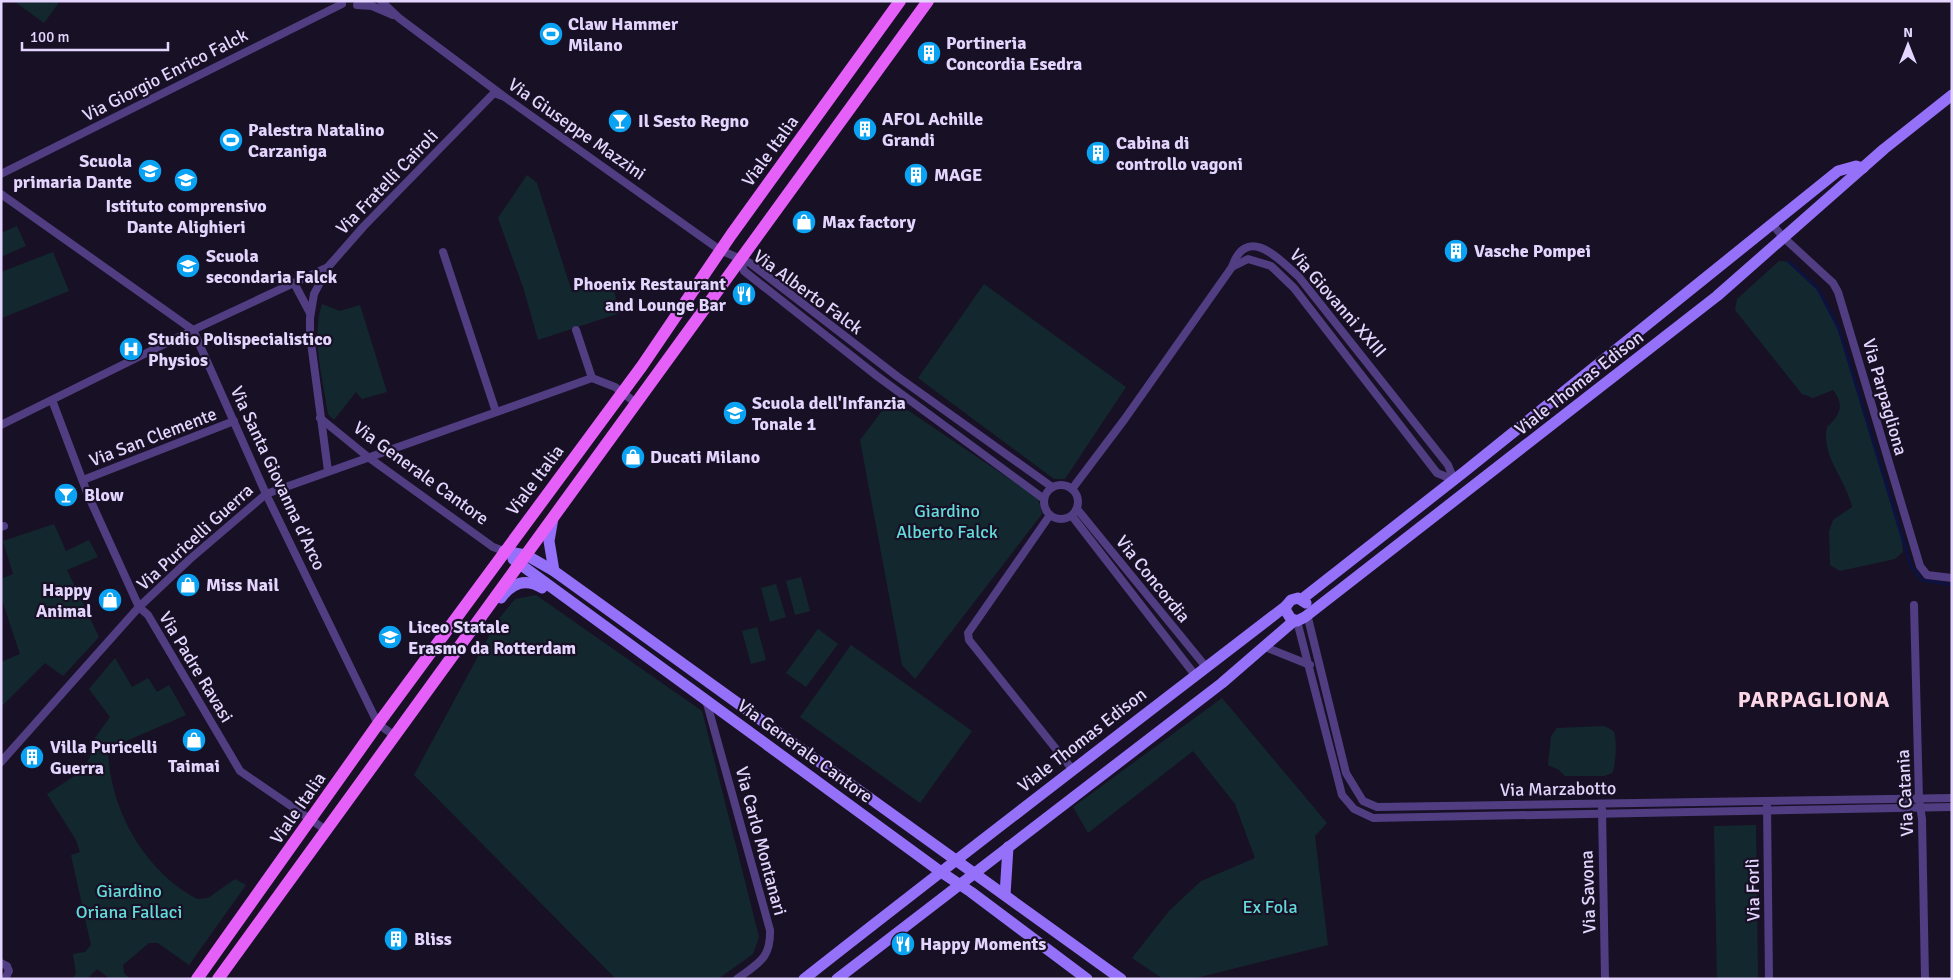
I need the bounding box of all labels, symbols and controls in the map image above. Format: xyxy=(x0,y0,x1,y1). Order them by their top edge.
place label: Claw Hammer Milano xyxy=(568,13,679,56)
scale bar xyxy=(22,20,169,52)
north arrow xyxy=(1883,20,1933,70)
sports icon: Claw Hammer Milano xyxy=(538,21,564,47)
street label: Via Giorgio Enrico Falck xyxy=(79,24,251,126)
text: N xyxy=(1903,24,1913,41)
text: 100 m xyxy=(30,28,70,46)
place label: Portineria Concordia Esedra xyxy=(946,32,1082,75)
building icon: Portineria Concordia Esedra xyxy=(916,40,942,66)
street label: Via Giuseppe Mazzini xyxy=(504,73,650,185)
bar icon: Il Sesto Regno xyxy=(607,108,633,134)
place label: AFOL Achille Grandi xyxy=(882,108,983,151)
place label: Il Sesto Regno xyxy=(638,110,749,132)
street label: Viale Italia xyxy=(737,111,803,191)
building icon: AFOL Achille Grandi xyxy=(852,116,878,142)
place label: Palestra Natalino Carzaniga xyxy=(248,119,384,162)
street label: Via Fratelli Cairoli xyxy=(331,125,443,239)
sports icon: Palestra Natalino Carzaniga xyxy=(218,127,244,153)
place label: Cabina di controllo vagoni xyxy=(1116,132,1243,175)
building icon: Cabina di controllo vagoni xyxy=(1085,140,1111,166)
place label: Scuola primaria Dante xyxy=(13,150,132,193)
school or university icon: Scuola primaria Dante xyxy=(137,158,163,184)
building icon: MAGE xyxy=(903,162,929,188)
place label: MAGE xyxy=(934,164,982,186)
school or university icon: Istituto comprensivo Dante Alighieri xyxy=(173,167,199,193)
place label: Istituto comprensivo Dante Alighieri xyxy=(105,195,267,238)
shop icon: Max factory xyxy=(791,209,817,235)
place label: Max factory xyxy=(822,211,916,233)
building icon: Vasche Pompei xyxy=(1443,238,1469,264)
place label: Vasche Pompei xyxy=(1474,240,1591,262)
street label: Via Giovanni XXIII xyxy=(1285,244,1391,362)
place label: Scuola secondaria Falck xyxy=(206,245,338,288)
street label: Via Alberto Falck xyxy=(749,245,867,339)
school or university icon: Scuola secondaria Falck xyxy=(175,253,201,279)
place label: Phoenix Restaurant and Lounge Bar xyxy=(573,273,727,316)
restaurant icon: Phoenix Restaurant and Lounge Bar xyxy=(731,281,757,307)
street label: Viale Thomas Edison xyxy=(1510,326,1648,440)
place label: Studio Polispecialistico Physios xyxy=(148,328,332,371)
hospital icon: Studio Polispecialistico Physios xyxy=(118,336,144,362)
street label: Via Parpagliona xyxy=(1858,336,1912,458)
street label: Via Santa Giovanna d'Arco xyxy=(226,382,330,574)
place label: Scuola dell'Infanzia Tonale 1 xyxy=(752,392,906,435)
school or university icon: Scuola dell'Infanzia Tonale 1 xyxy=(722,400,748,426)
street label: Via San Clemente xyxy=(86,403,220,471)
street label: Via Generale Cantore xyxy=(349,417,493,529)
street label: Viale Italia xyxy=(501,440,569,520)
shop icon: Ducati Milano xyxy=(620,444,646,470)
place label: Ducati Milano xyxy=(650,446,760,468)
street label: Via Puricelli Guerra xyxy=(132,479,258,595)
bar icon: Blow xyxy=(53,482,79,508)
place label: Blow xyxy=(84,484,124,506)
park label: Giardino Alberto Falck xyxy=(896,500,998,543)
street label: Via Concordia xyxy=(1111,531,1195,627)
shop icon: Miss Nail xyxy=(175,572,201,598)
place label: Miss Nail xyxy=(206,574,279,596)
place label: Happy Animal xyxy=(36,579,92,622)
shop icon: Happy Animal xyxy=(97,587,123,613)
street label: Via Padre Ravasi xyxy=(154,608,238,726)
place label: Liceo Statale Erasmo da Rotterdam xyxy=(408,616,576,659)
school or university icon: Liceo Statale Erasmo da Rotterdam xyxy=(377,624,403,650)
street label: Viale Thomas Edison xyxy=(1013,683,1151,797)
district label: PARPAGLIONA xyxy=(1738,686,1890,713)
street label: Via Generale Cantore xyxy=(733,695,877,807)
shop icon: Taimai xyxy=(181,727,207,753)
place label: Villa Puricelli Guerra xyxy=(50,736,157,779)
building icon: Villa Puricelli Guerra xyxy=(19,744,45,770)
street label: Via Catania xyxy=(1892,749,1918,837)
place label: Taimai xyxy=(168,755,220,777)
street label: Via Carlo Montanari xyxy=(731,764,791,918)
street label: Viale Italia xyxy=(265,768,331,848)
street label: Via Marzabotto xyxy=(1500,777,1616,801)
street label: Via Savona xyxy=(1576,850,1600,934)
street label: Via Forlì xyxy=(1741,858,1765,922)
park label: Giardino Oriana Fallaci xyxy=(76,880,182,923)
park label: Ex Fola xyxy=(1242,896,1298,918)
building icon: Bliss xyxy=(383,926,409,952)
place label: Bliss xyxy=(414,928,452,950)
restaurant icon: Happy Moments xyxy=(890,931,916,957)
place label: Happy Moments xyxy=(920,933,1046,955)

